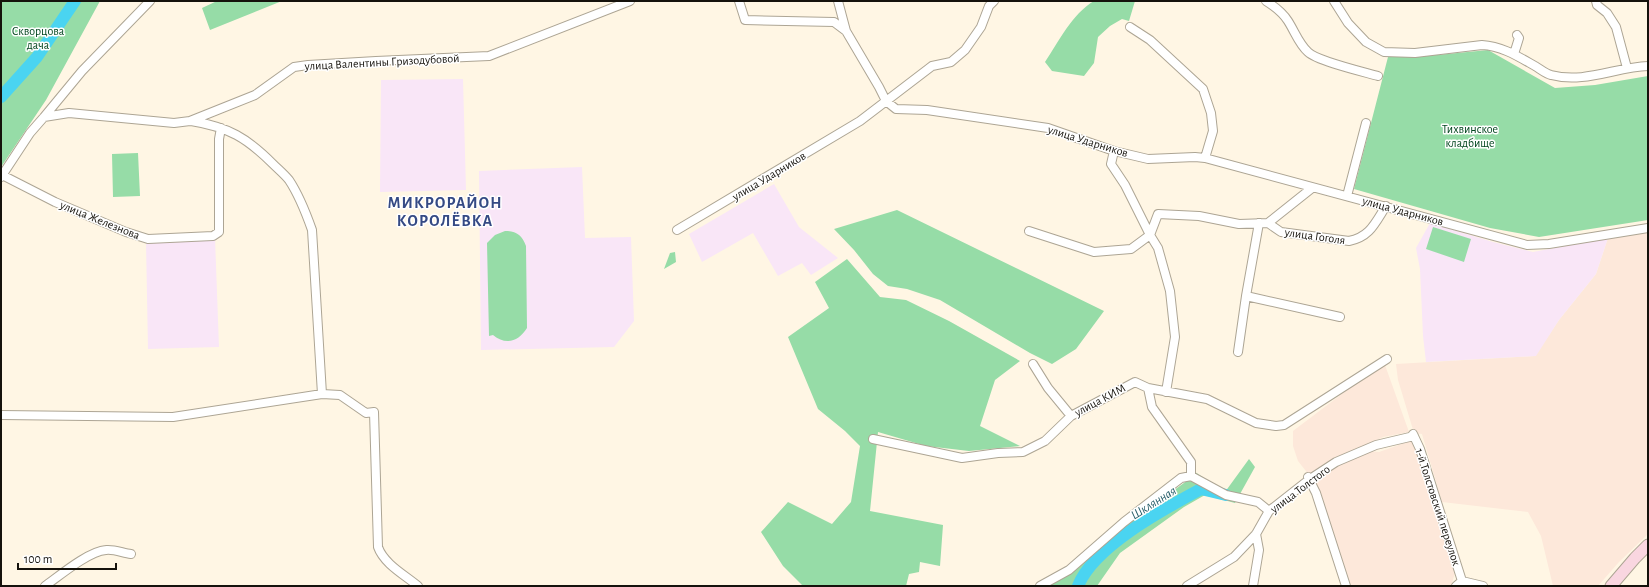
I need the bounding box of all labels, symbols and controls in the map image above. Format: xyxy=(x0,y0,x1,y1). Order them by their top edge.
park label: Скворцова дача xyxy=(12,25,65,51)
street label: улица Валентины Гризодубовой xyxy=(303,52,460,73)
street label: улица Ударников xyxy=(1045,123,1130,160)
park label: Тихвинское кладбище xyxy=(1442,123,1498,149)
street label: улица Ударников xyxy=(729,149,809,204)
district label: МИКРОРАЙОН КОРОЛЁВКА xyxy=(387,194,503,229)
street label: улица Ударников xyxy=(1360,194,1445,229)
street label: улица Железнова xyxy=(57,198,142,243)
street label: улица Гоголя xyxy=(1283,226,1346,247)
street label: улица КИМ xyxy=(1072,382,1128,420)
street label: 1-й Толстовский переулок xyxy=(1412,447,1463,568)
street label: улица Толстого xyxy=(1267,463,1333,517)
water label: Шклянная xyxy=(1129,484,1179,522)
scale bar xyxy=(18,545,116,571)
text: 100 m xyxy=(24,553,52,565)

